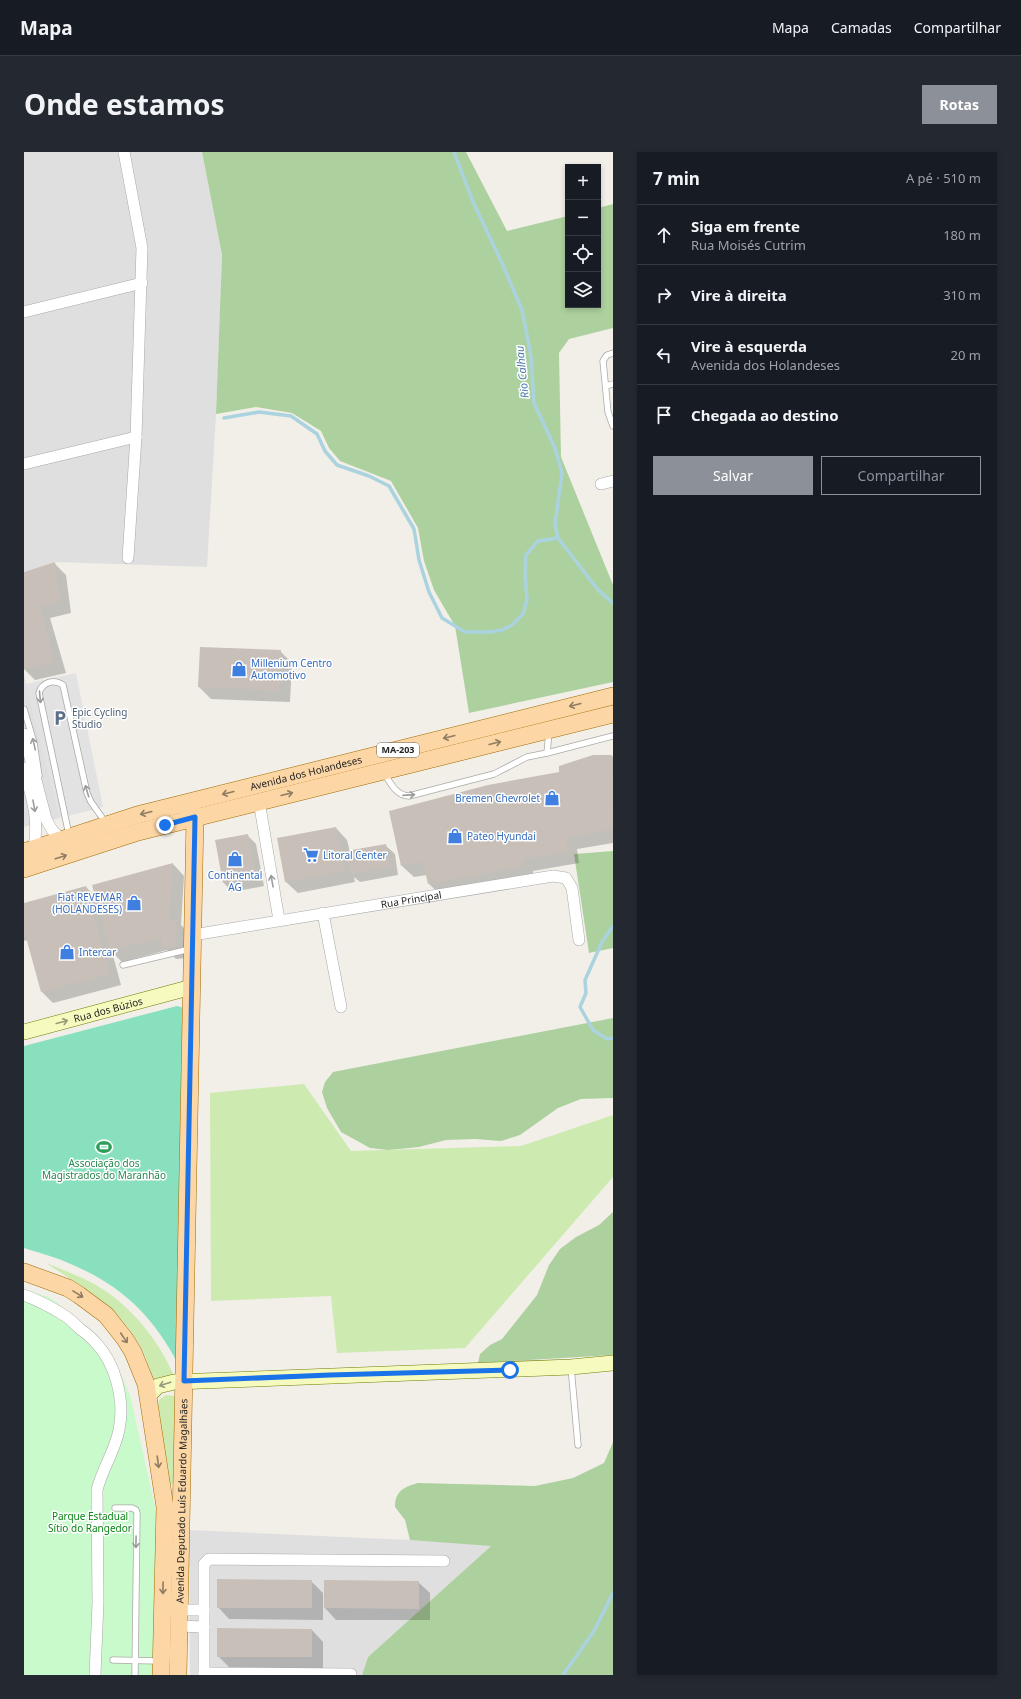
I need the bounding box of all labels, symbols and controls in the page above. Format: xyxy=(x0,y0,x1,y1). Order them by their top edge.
text: Mapa xyxy=(20,15,73,41)
text: Mapa xyxy=(772,18,809,37)
text: Camadas xyxy=(831,18,892,37)
text: Compartilhar xyxy=(914,18,1001,37)
text: Onde estamos xyxy=(24,85,225,123)
button: Rotas xyxy=(922,85,997,124)
map controls xyxy=(565,164,601,308)
button: + xyxy=(565,164,601,200)
text: 7 min xyxy=(653,167,700,190)
text: A pé · 510 m xyxy=(906,169,981,187)
button: − xyxy=(565,200,601,236)
text: Siga em frente xyxy=(691,216,800,236)
icon: ahead xyxy=(653,224,675,246)
text: 180 m xyxy=(943,226,981,244)
button: locate xyxy=(565,236,601,272)
text: Rua Moisés Cutrim xyxy=(691,236,806,254)
button: layers xyxy=(565,272,601,308)
icon: right xyxy=(653,284,675,306)
text: Vire à direita xyxy=(691,285,787,305)
text: 310 m xyxy=(943,286,981,304)
text: Vire à esquerda xyxy=(691,336,807,356)
water label: Rio Calhau xyxy=(511,344,532,399)
icon: left xyxy=(653,344,675,366)
text: 20 m xyxy=(951,346,981,364)
text: Avenida dos Holandeses xyxy=(691,356,840,374)
icon: arrive xyxy=(653,404,675,426)
text: Chegada ao destino xyxy=(691,405,839,425)
button: Salvar xyxy=(653,456,813,495)
button: Compartilhar xyxy=(821,456,981,495)
place label: Millenium Centro Automotivo xyxy=(251,656,332,682)
shop icon: Millenium Centro Automotivo xyxy=(230,660,248,678)
one-way arrow xyxy=(37,690,44,703)
one-way arrow xyxy=(569,702,582,710)
place label: Epic Cycling Studio xyxy=(72,705,127,731)
parking icon: Epic Cycling Studio xyxy=(51,709,69,727)
one-way arrow xyxy=(443,734,456,741)
one-way arrow xyxy=(30,738,38,751)
one-way arrow xyxy=(488,739,501,746)
road number: MA-203 xyxy=(377,743,419,757)
street label: Avenida dos Holandeses xyxy=(248,752,364,793)
one-way arrow xyxy=(83,785,90,798)
one-way arrow xyxy=(222,789,235,797)
shop icon: Bremen Chevrolet xyxy=(543,789,561,807)
one-way arrow xyxy=(281,790,294,798)
one-way arrow xyxy=(402,791,415,798)
place label: Bremen Chevrolet xyxy=(455,791,540,805)
one-way arrow xyxy=(30,799,38,812)
one-way arrow xyxy=(140,810,153,818)
route end xyxy=(156,816,174,834)
shop icon: Pateo Hyundai xyxy=(446,827,464,845)
place label: Pateo Hyundai xyxy=(467,829,536,843)
supermarket icon: Litoral Center xyxy=(302,846,320,864)
place label: Litoral Center xyxy=(323,848,387,862)
shop icon: Continental AG xyxy=(226,850,244,868)
one-way arrow xyxy=(55,853,67,861)
place label: Continental AG xyxy=(208,868,262,894)
one-way arrow xyxy=(268,875,276,888)
street label: Rua Principal xyxy=(380,887,443,911)
place label: Fiat REVEMAR (HOLANDESES) xyxy=(52,890,123,916)
shop icon: Fiat REVEMAR (HOLANDESES) xyxy=(125,894,143,912)
shop icon: Intercar xyxy=(58,943,76,961)
place label: Intercar xyxy=(79,945,116,959)
street label: Rua dos Búzios xyxy=(72,993,144,1025)
one-way arrow xyxy=(55,1018,68,1025)
sports icon: Associação dos Magistrados do Maranhão xyxy=(95,1138,113,1156)
place label: Associação dos Magistrados do Maranhão xyxy=(42,1156,166,1182)
one-way arrow xyxy=(72,1291,84,1299)
one-way arrow xyxy=(120,1332,128,1343)
route start xyxy=(501,1361,519,1379)
one-way arrow xyxy=(159,1381,171,1389)
street label: Avenida Deputado Luís Eduardo Magalhães xyxy=(172,1398,190,1604)
one-way arrow xyxy=(154,1455,162,1468)
park label: Parque Estadual Sítio do Rangedor xyxy=(48,1509,132,1535)
one-way arrow xyxy=(132,1535,140,1548)
one-way arrow xyxy=(159,1581,167,1594)

